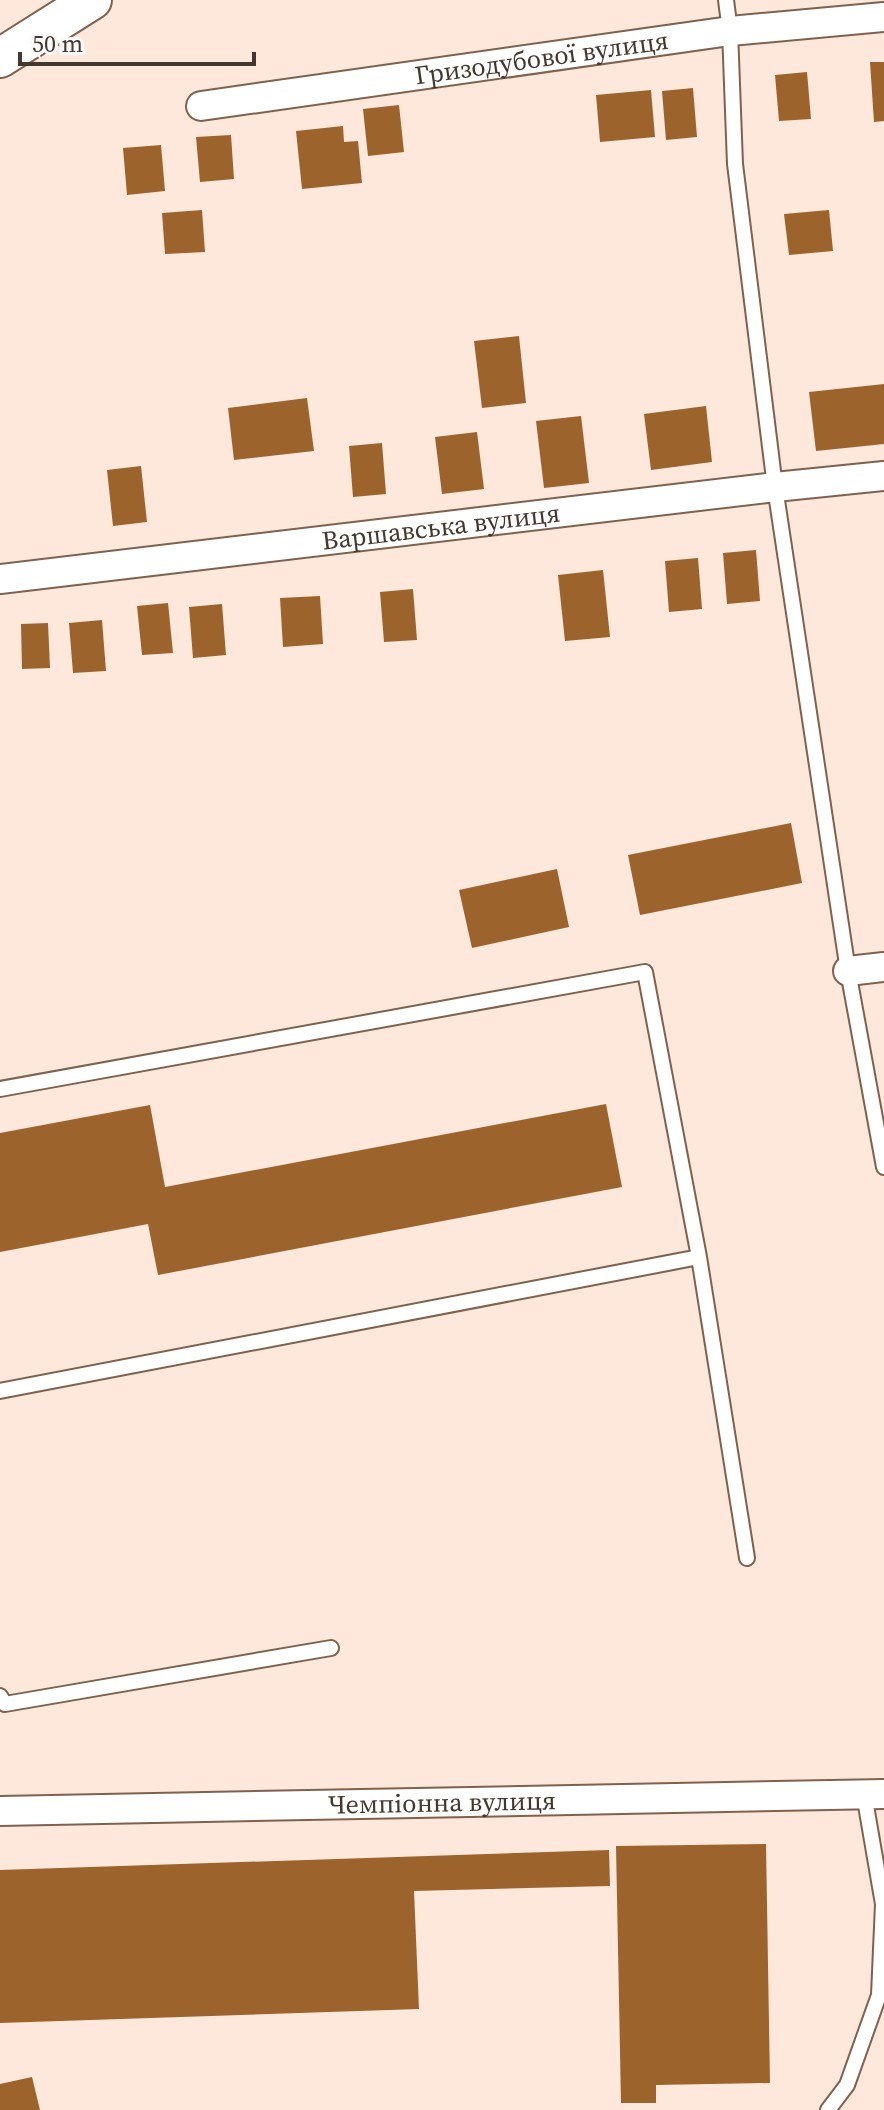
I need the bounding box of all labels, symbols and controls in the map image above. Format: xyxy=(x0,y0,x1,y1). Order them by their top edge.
scale bar xyxy=(20,16,254,66)
street label: Гризодубової вулиця xyxy=(412,22,671,93)
text: 50 m xyxy=(32,27,83,60)
street label: Варшавська вулиця xyxy=(320,495,562,559)
street label: Чемпіонна вулиця xyxy=(328,1782,556,1823)

